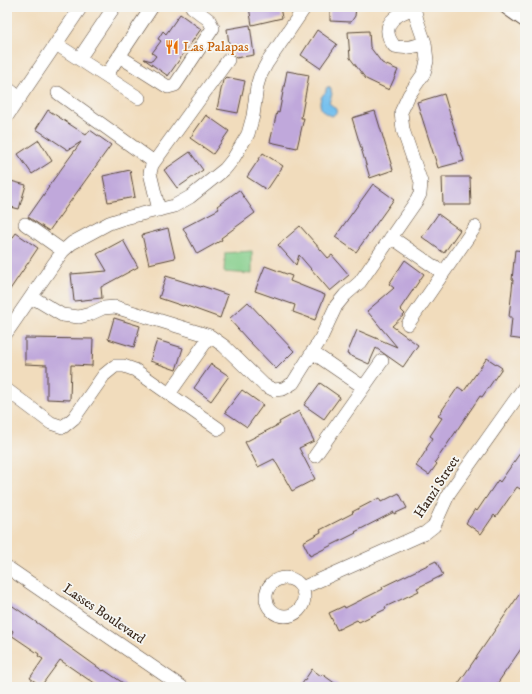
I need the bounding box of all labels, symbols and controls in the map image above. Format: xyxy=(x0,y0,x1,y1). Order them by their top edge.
place label: Las Palapas xyxy=(183,38,249,56)
restaurant icon: Las Palapas xyxy=(164,39,180,55)
street label: Hanzi Street xyxy=(410,452,464,522)
street label: Lasses Boulevard xyxy=(59,580,149,648)

